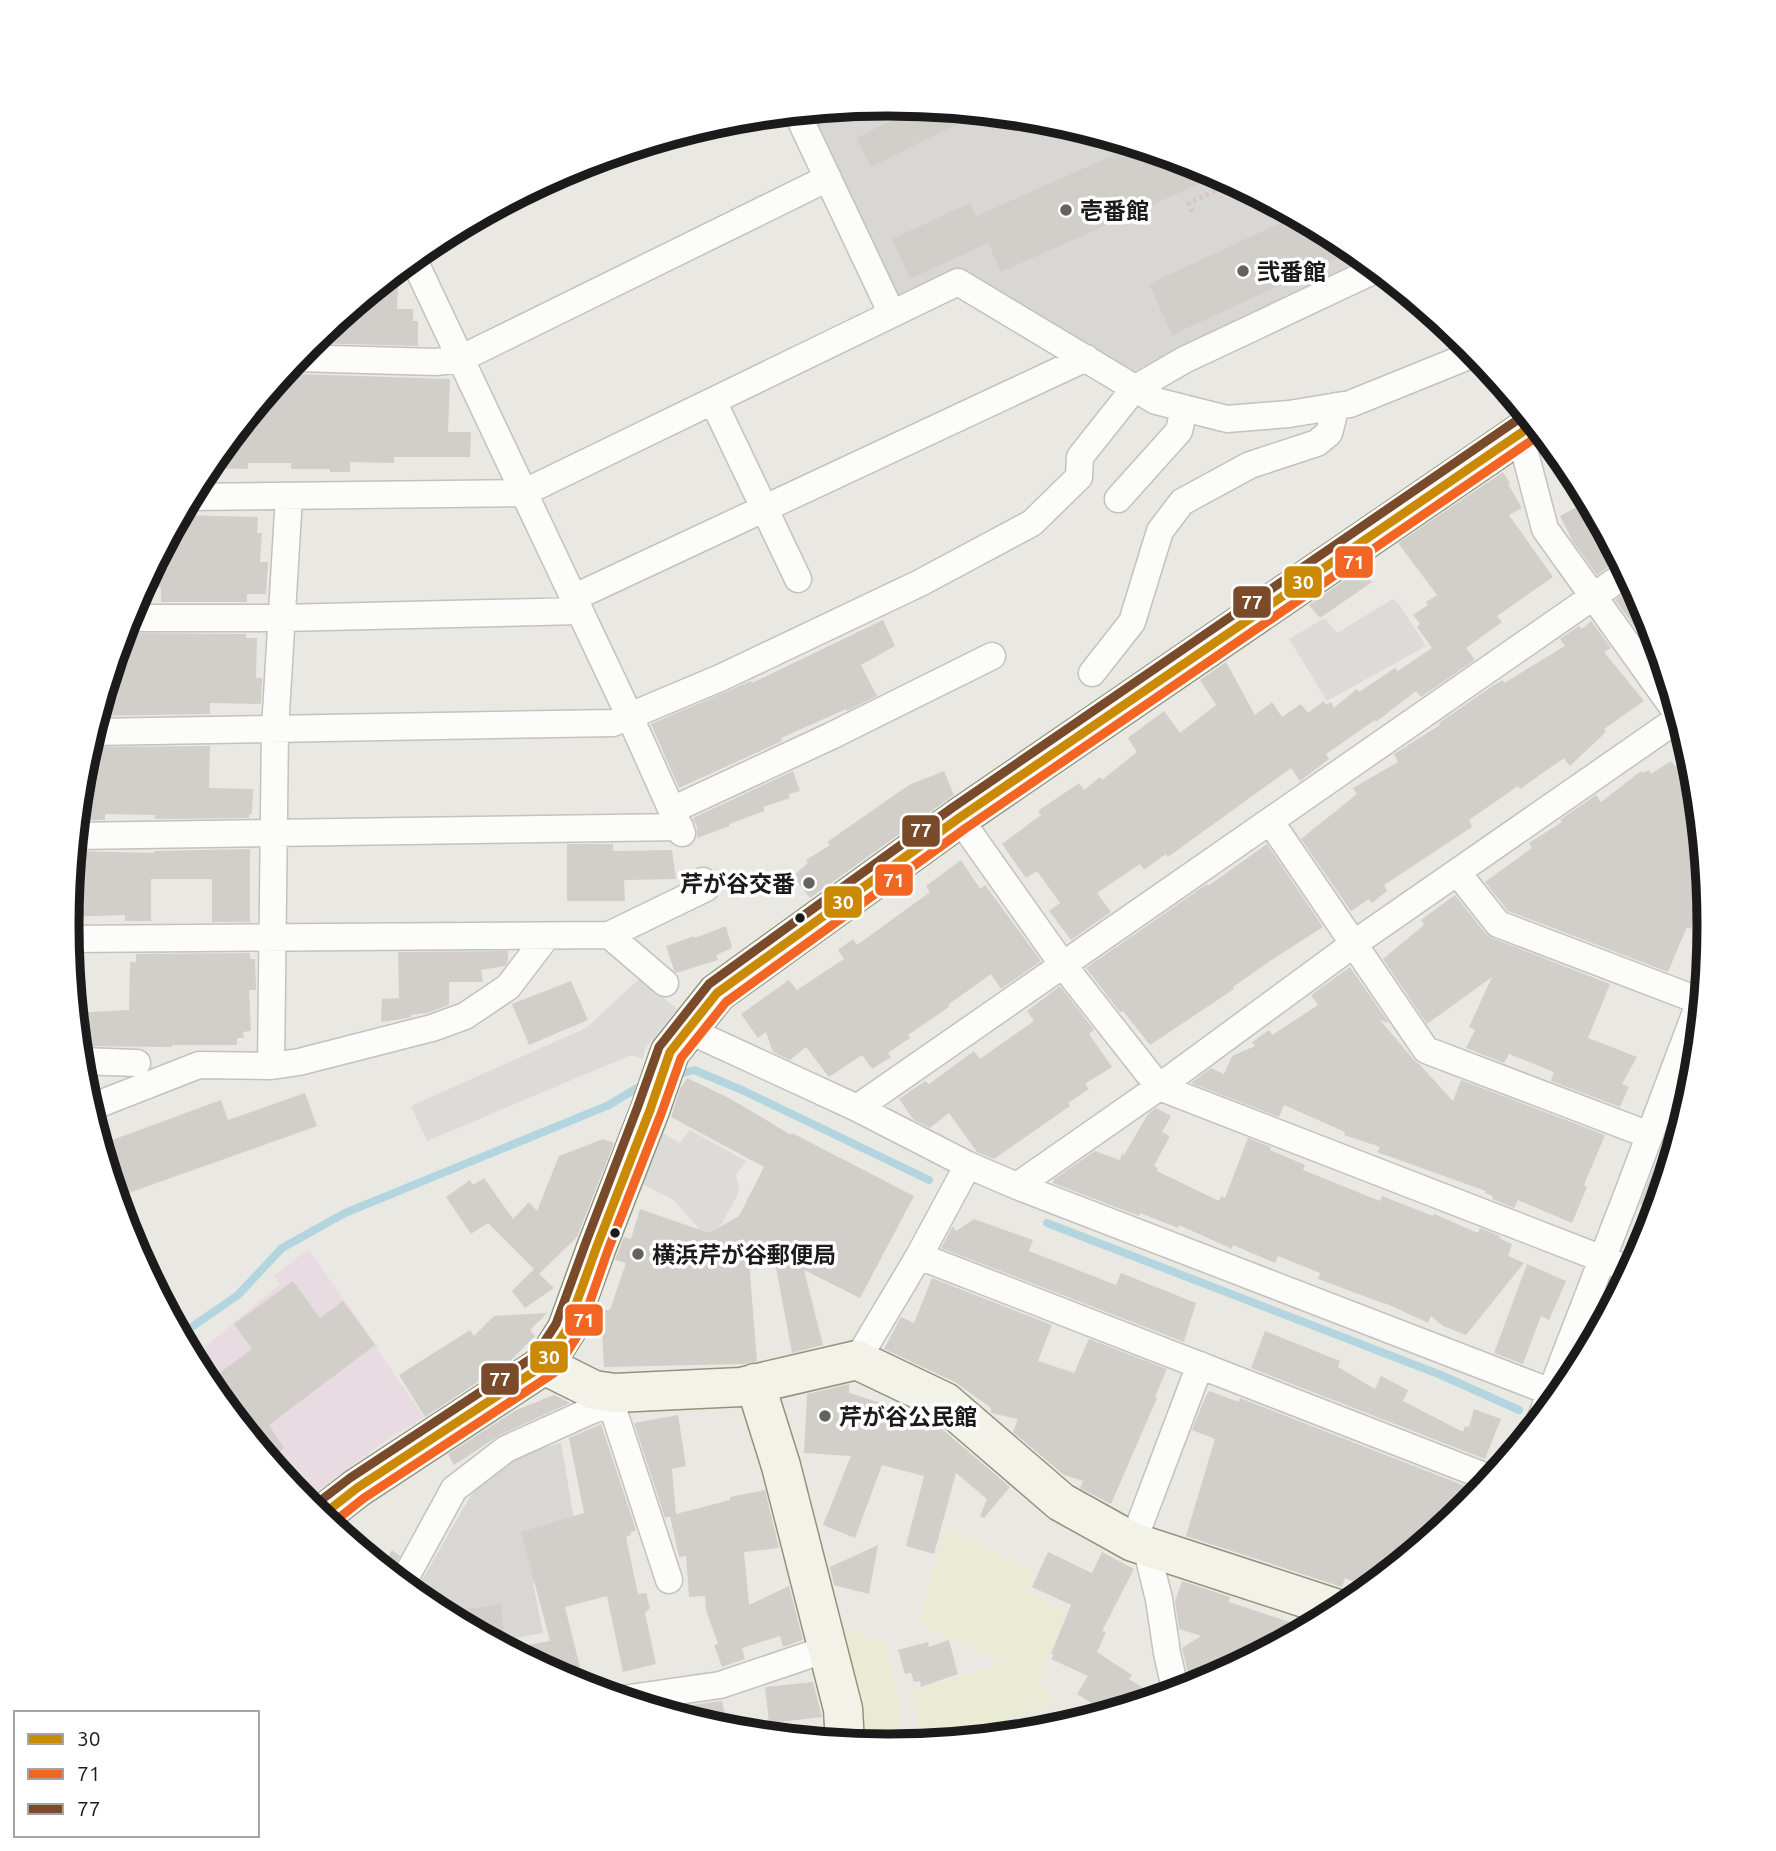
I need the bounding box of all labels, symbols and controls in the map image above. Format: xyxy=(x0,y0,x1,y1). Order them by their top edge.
place label: 壱番館 xyxy=(1080,198,1149,223)
marker: 壱番館 xyxy=(1058,202,1074,218)
place label: 弐番館 xyxy=(1257,259,1326,284)
marker: 弐番館 xyxy=(1235,263,1251,279)
line badge: 71 xyxy=(1334,545,1374,579)
text: 71 xyxy=(1343,551,1365,573)
line badge: 30 xyxy=(1283,565,1323,599)
text: 30 xyxy=(1292,571,1314,593)
line badge: 77 xyxy=(1232,585,1272,619)
text: 77 xyxy=(1241,591,1263,613)
line badge: 77 xyxy=(901,814,941,848)
text: 77 xyxy=(910,819,932,841)
line badge: 71 xyxy=(874,863,914,897)
text: 71 xyxy=(883,869,905,891)
place label: 芹が谷交番 xyxy=(680,871,795,896)
marker: 芹が谷交番 xyxy=(801,875,817,891)
line badge: 30 xyxy=(823,885,863,919)
text: 30 xyxy=(832,891,854,913)
unlabelled marker xyxy=(793,911,807,925)
unlabelled marker xyxy=(608,1226,622,1240)
place label: 横浜芹が谷郵便局 xyxy=(652,1242,836,1267)
marker: 横浜芹が谷郵便局 xyxy=(630,1246,646,1262)
line badge: 71 xyxy=(564,1303,604,1337)
text: 71 xyxy=(573,1309,595,1331)
line badge: 30 xyxy=(529,1340,569,1374)
text: 30 xyxy=(538,1346,560,1368)
line badge: 77 xyxy=(480,1362,520,1396)
text: 77 xyxy=(489,1368,511,1390)
place label: 芹が谷公民館 xyxy=(839,1404,977,1429)
marker: 芹が谷公民館 xyxy=(817,1408,833,1424)
legend xyxy=(14,1711,259,1837)
text: 30 xyxy=(77,1726,101,1750)
text: 71 xyxy=(77,1761,101,1785)
text: 77 xyxy=(77,1796,101,1820)

